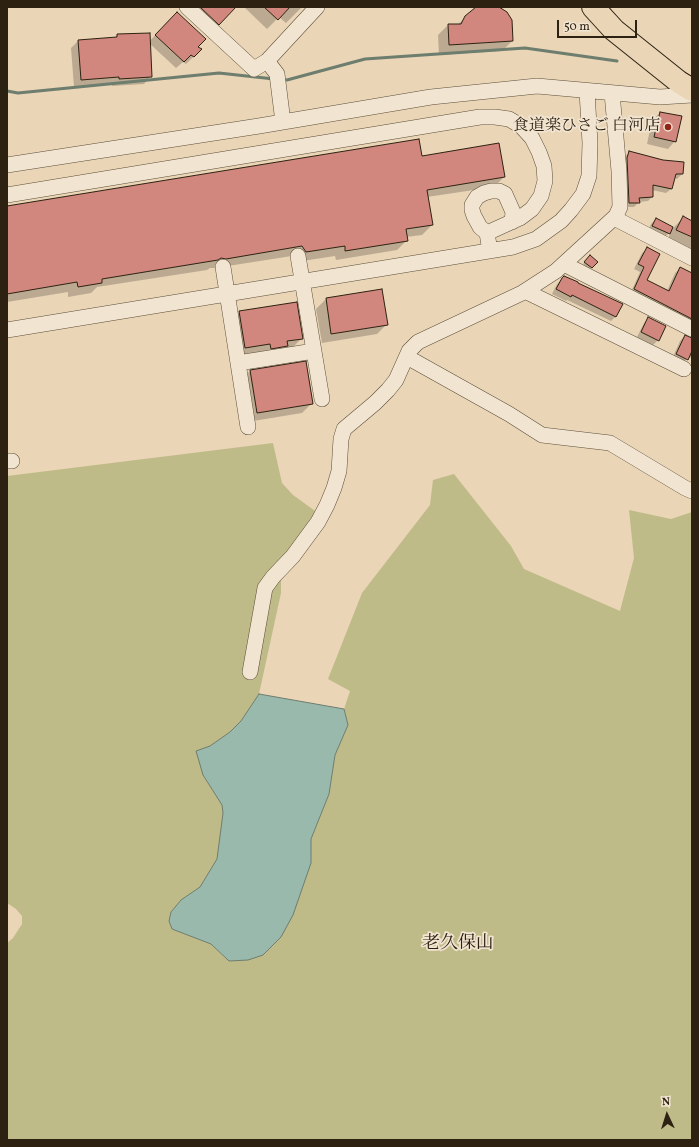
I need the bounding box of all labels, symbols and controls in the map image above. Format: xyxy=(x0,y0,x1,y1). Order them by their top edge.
scale bar xyxy=(559,12,639,38)
text: 50 m xyxy=(564,19,590,35)
place label: 食道楽ひさご 白河店 xyxy=(513,117,660,137)
marker: 食道楽ひさご 白河店 xyxy=(663,122,673,132)
district label: 老久保山 xyxy=(422,934,494,956)
north arrow xyxy=(647,1095,687,1135)
text: N xyxy=(662,1095,671,1110)

